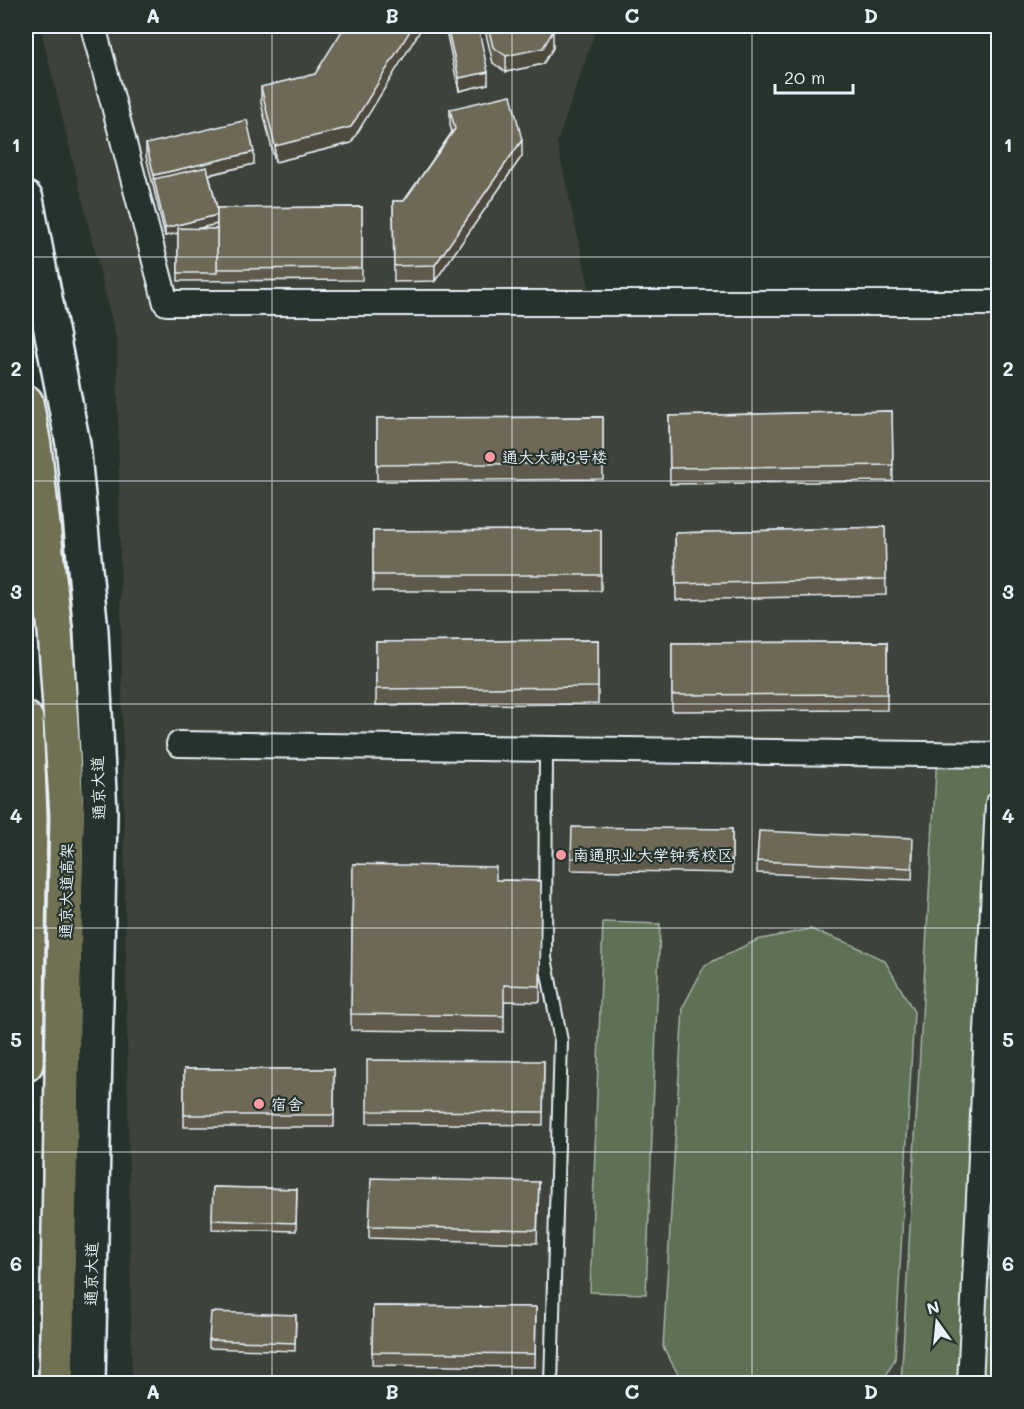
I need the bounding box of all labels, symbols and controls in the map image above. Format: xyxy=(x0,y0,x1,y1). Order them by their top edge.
text: A xyxy=(146,2,160,28)
text: B xyxy=(385,2,399,28)
text: C xyxy=(625,2,640,28)
text: D xyxy=(864,2,878,28)
scale bar xyxy=(775,57,853,95)
text: 20 m xyxy=(784,65,825,89)
text: 1 xyxy=(12,131,20,157)
text: 1 xyxy=(1004,131,1012,157)
text: 2 xyxy=(10,355,22,381)
text: 2 xyxy=(1002,355,1014,381)
place label: 通大大神3号楼 xyxy=(502,446,607,467)
marker: 通大大神3号楼 xyxy=(483,450,497,464)
text: 3 xyxy=(10,578,22,604)
text: 3 xyxy=(1002,578,1014,604)
street label: 通京大道 xyxy=(86,756,109,820)
text: 4 xyxy=(10,802,23,828)
text: 4 xyxy=(1002,802,1015,828)
street label: 通京大道高架 xyxy=(54,843,77,939)
place label: 南通职业大学钟秀校区 xyxy=(573,844,733,865)
marker: 南通职业大学钟秀校区 xyxy=(554,848,568,862)
text: 5 xyxy=(10,1026,22,1052)
text: 5 xyxy=(1002,1026,1014,1052)
place label: 宿舍 xyxy=(271,1093,303,1114)
marker: 宿舍 xyxy=(252,1097,266,1111)
street label: 通京大道 xyxy=(79,1242,102,1306)
text: 6 xyxy=(10,1250,22,1276)
text: 6 xyxy=(1002,1250,1014,1276)
north arrow xyxy=(907,1292,967,1352)
text: N xyxy=(924,1295,942,1319)
text: A xyxy=(146,1378,160,1404)
text: B xyxy=(385,1378,399,1404)
text: C xyxy=(625,1378,640,1404)
text: D xyxy=(864,1378,878,1404)

